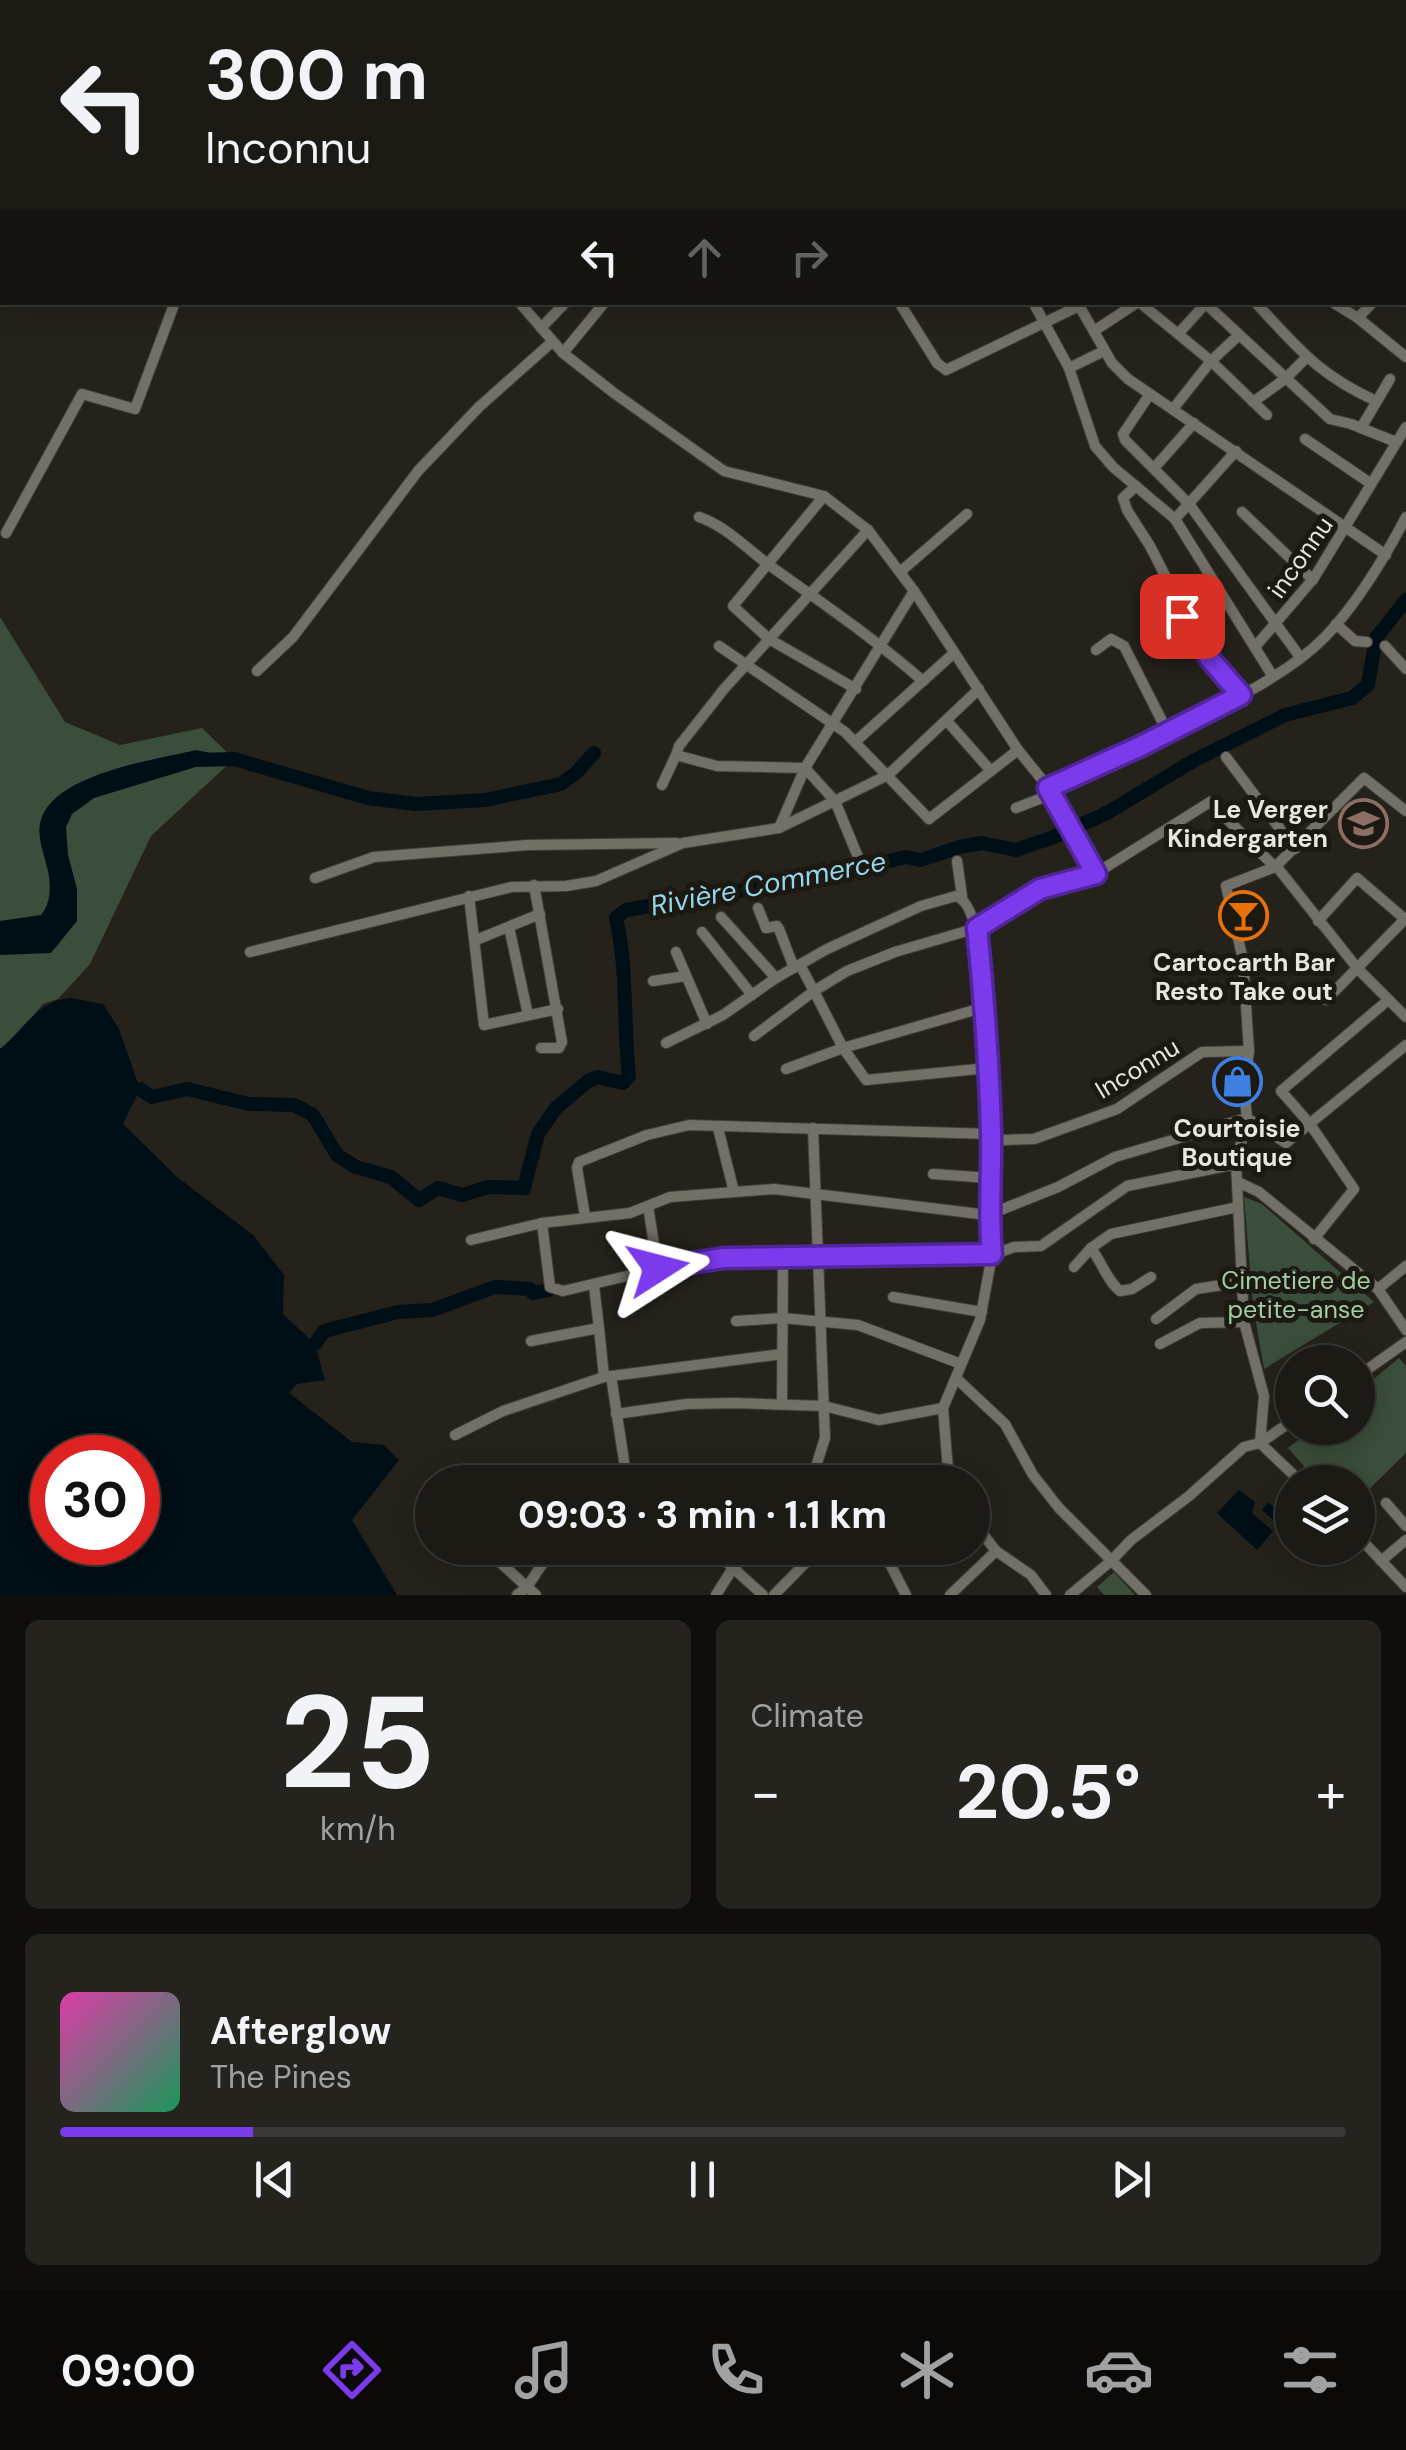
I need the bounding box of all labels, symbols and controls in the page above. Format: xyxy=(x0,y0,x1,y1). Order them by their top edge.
text: 300 m xyxy=(205,30,428,121)
icon: left xyxy=(40,40,170,170)
text: Inconnu xyxy=(205,118,371,177)
icon: left xyxy=(572,230,627,285)
icon: ahead xyxy=(677,230,732,285)
icon: right xyxy=(782,230,837,285)
street label: inconnu xyxy=(1260,510,1340,605)
pin xyxy=(1140,574,1225,659)
icon: arrive xyxy=(1155,589,1210,644)
place label: Le Verger Kindergarten xyxy=(1167,793,1328,855)
school or university icon: Le Verger Kindergarten xyxy=(1337,797,1389,849)
water label: Rivière Commerce xyxy=(647,842,889,924)
bar icon: Cartocarth Bar Resto Take out xyxy=(1218,890,1270,942)
place label: Cartocarth Bar Resto Take out xyxy=(1153,946,1335,1008)
street label: Inconnu xyxy=(1089,1031,1185,1106)
shop icon: Courtoisie Boutique xyxy=(1211,1056,1263,1108)
place label: Courtoisie Boutique xyxy=(1173,1112,1301,1174)
position arrow xyxy=(606,1216,710,1320)
park label: Cimetiere de petite-anse xyxy=(1221,1264,1371,1326)
map controls xyxy=(1275,1345,1375,1565)
button: search xyxy=(1275,1345,1375,1445)
speed limit sign: 30 xyxy=(30,1435,160,1565)
button: layers xyxy=(1275,1465,1375,1565)
text: 09:03 · 3 min · 1.1 km xyxy=(518,1490,887,1540)
text: 25 xyxy=(280,1658,436,1827)
text: Climate xyxy=(751,1695,864,1737)
text: 20.5° xyxy=(955,1744,1141,1841)
text: − xyxy=(751,1757,781,1829)
text: + xyxy=(1316,1757,1346,1829)
text: km/h xyxy=(320,1808,396,1850)
text: Afterglow xyxy=(210,2006,391,2056)
text: The Pines xyxy=(210,2056,352,2098)
icon: previous xyxy=(247,2152,302,2207)
icon: pause xyxy=(675,2152,730,2207)
icon: next xyxy=(1104,2152,1159,2207)
icon: directions xyxy=(317,2335,387,2405)
icon: music xyxy=(509,2335,579,2405)
icon: phone xyxy=(701,2335,771,2405)
icon: climate xyxy=(892,2335,962,2405)
icon: car xyxy=(1084,2335,1154,2405)
icon: filters xyxy=(1275,2335,1345,2405)
text: 09:00 xyxy=(61,2341,196,2400)

